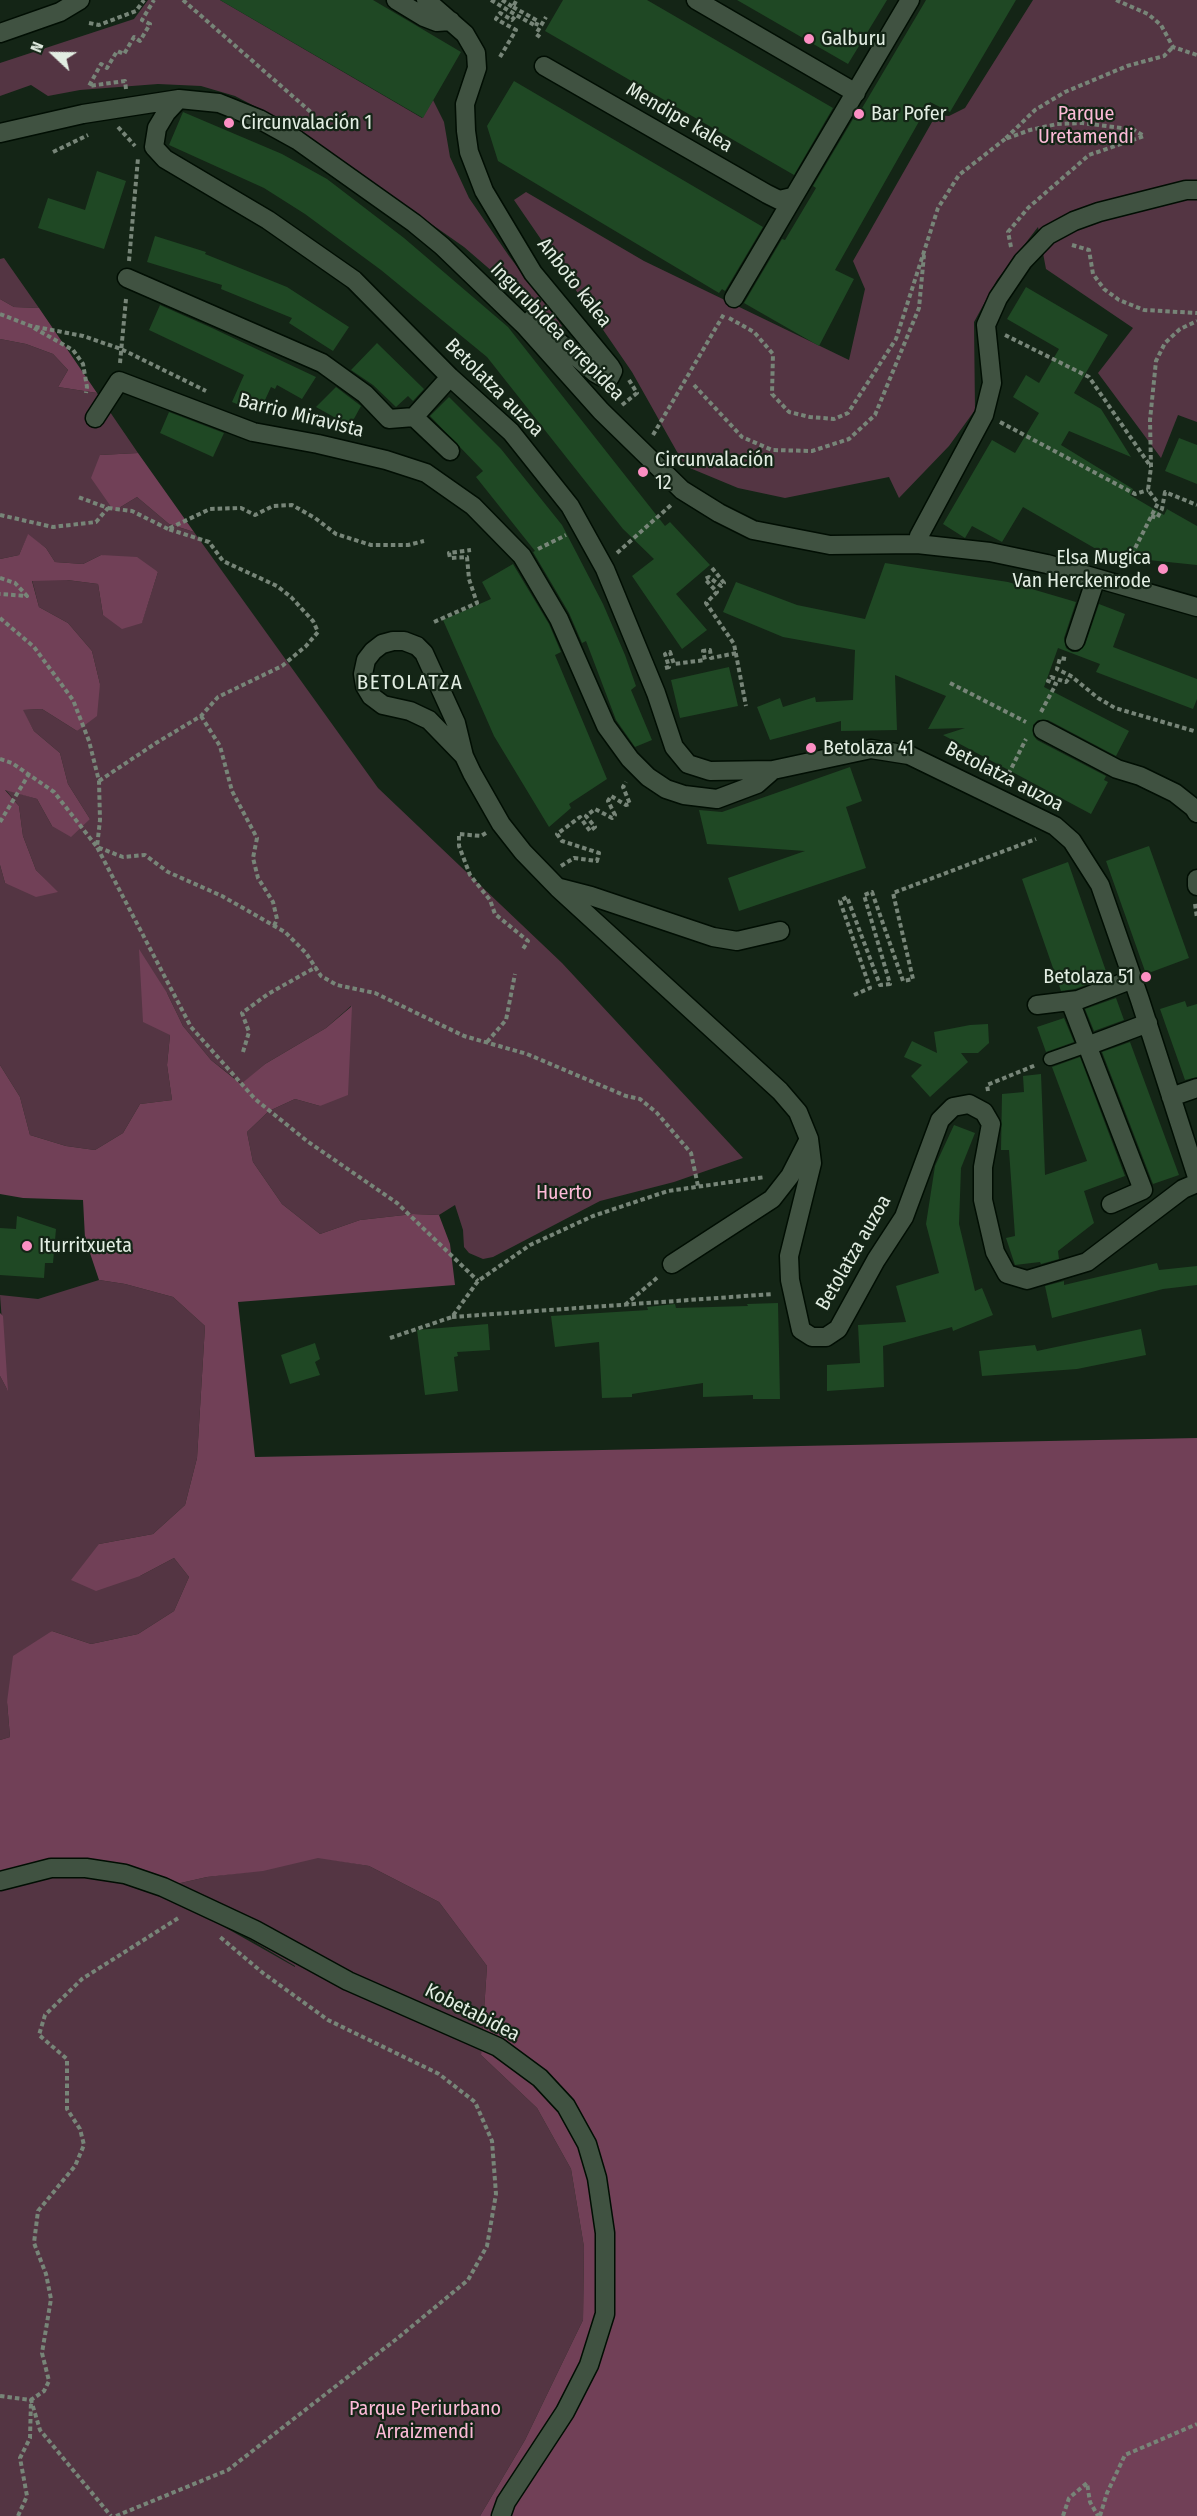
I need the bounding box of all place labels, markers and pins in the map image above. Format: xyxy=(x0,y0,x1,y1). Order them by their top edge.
place label: Galburu xyxy=(821,27,886,51)
marker: Galburu xyxy=(802,32,816,46)
place label: Bar Pofer xyxy=(871,102,947,126)
marker: Bar Pofer xyxy=(852,107,866,121)
place label: Circunvalación 1 xyxy=(241,111,372,135)
marker: Circunvalación 1 xyxy=(222,116,236,130)
place label: Circunvalación 12 xyxy=(655,448,774,495)
marker: Circunvalación 12 xyxy=(636,465,650,479)
place label: Elsa Mugica Van Herckenrode xyxy=(1013,546,1151,593)
marker: Elsa Mugica Van Herckenrode xyxy=(1156,562,1170,576)
place label: Betolaza 41 xyxy=(823,736,914,760)
marker: Betolaza 41 xyxy=(804,741,818,755)
place label: Betolaza 51 xyxy=(1043,965,1134,989)
marker: Betolaza 51 xyxy=(1139,970,1153,984)
place label: Iturritxueta xyxy=(39,1234,132,1258)
marker: Iturritxueta xyxy=(20,1239,34,1253)

